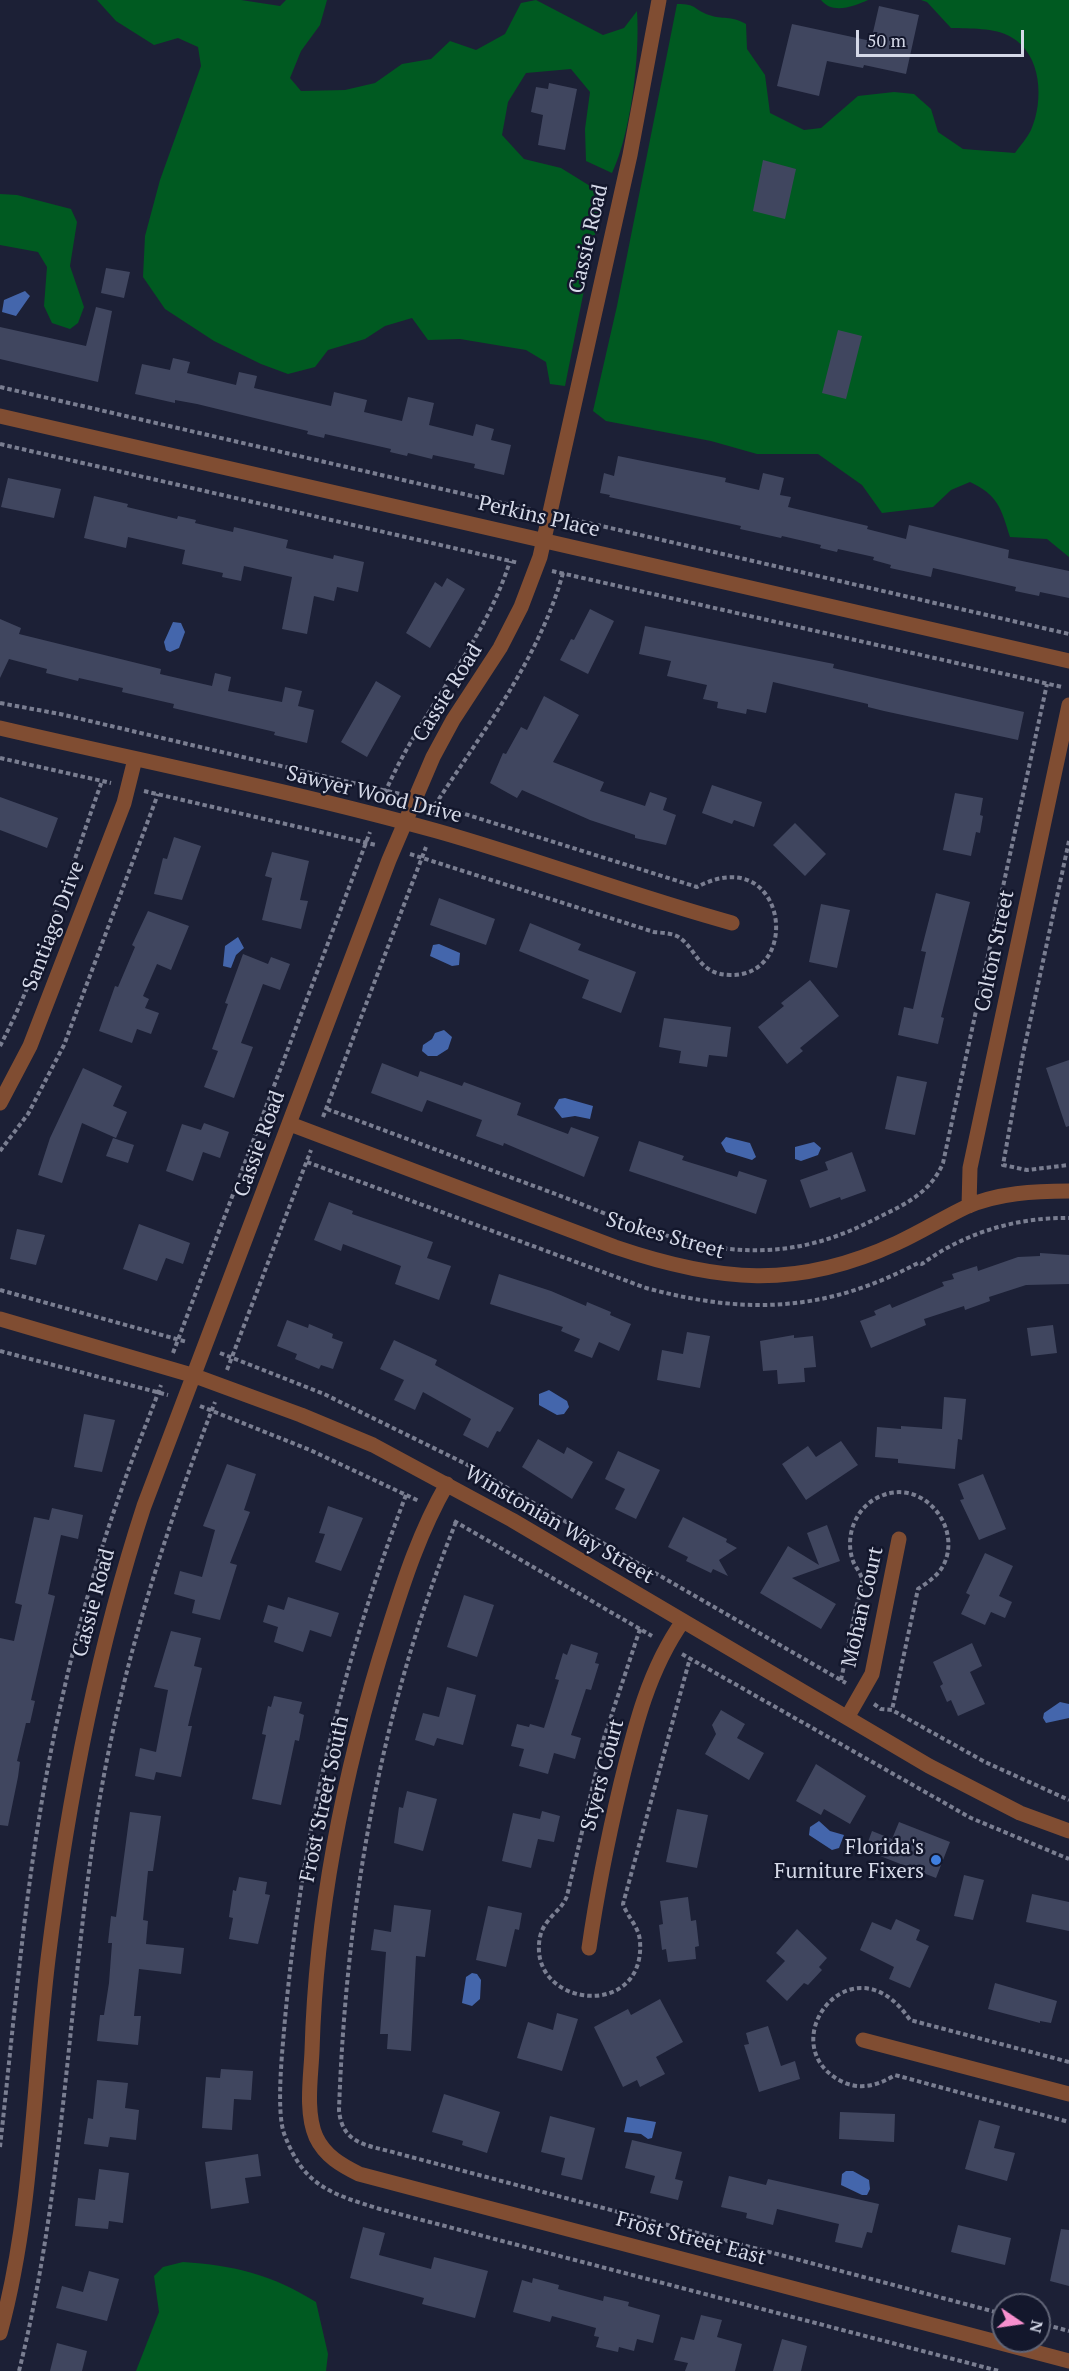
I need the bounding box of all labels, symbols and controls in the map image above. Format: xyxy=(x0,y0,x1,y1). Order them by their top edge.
scale bar xyxy=(859,18,1027,56)
text: 50 m xyxy=(867,28,906,52)
street label: Cassie Road xyxy=(564,182,614,296)
street label: Perkins Place xyxy=(476,491,602,543)
street label: Cassie Road xyxy=(408,639,488,747)
street label: Sawyer Wood Drive xyxy=(284,761,464,829)
street label: Santiago Drive xyxy=(18,858,90,994)
street label: Colton Street xyxy=(970,888,1020,1014)
street label: Cassie Road xyxy=(229,1087,291,1201)
street label: Stokes Street xyxy=(603,1207,727,1265)
street label: Winstonian Way Street xyxy=(460,1460,658,1590)
street label: Mohan Court xyxy=(837,1544,889,1670)
street label: Cassie Road xyxy=(67,1546,121,1660)
street label: Frost Street South xyxy=(295,1714,355,1884)
street label: Styers Court xyxy=(576,1716,630,1834)
place label: Florida's Furniture Fixers xyxy=(774,1835,924,1885)
marker: Florida's Furniture Fixers xyxy=(929,1853,943,1867)
street label: Frost Street East xyxy=(613,2207,769,2271)
north arrow xyxy=(991,2293,1051,2353)
text: N xyxy=(1025,2318,1049,2335)

